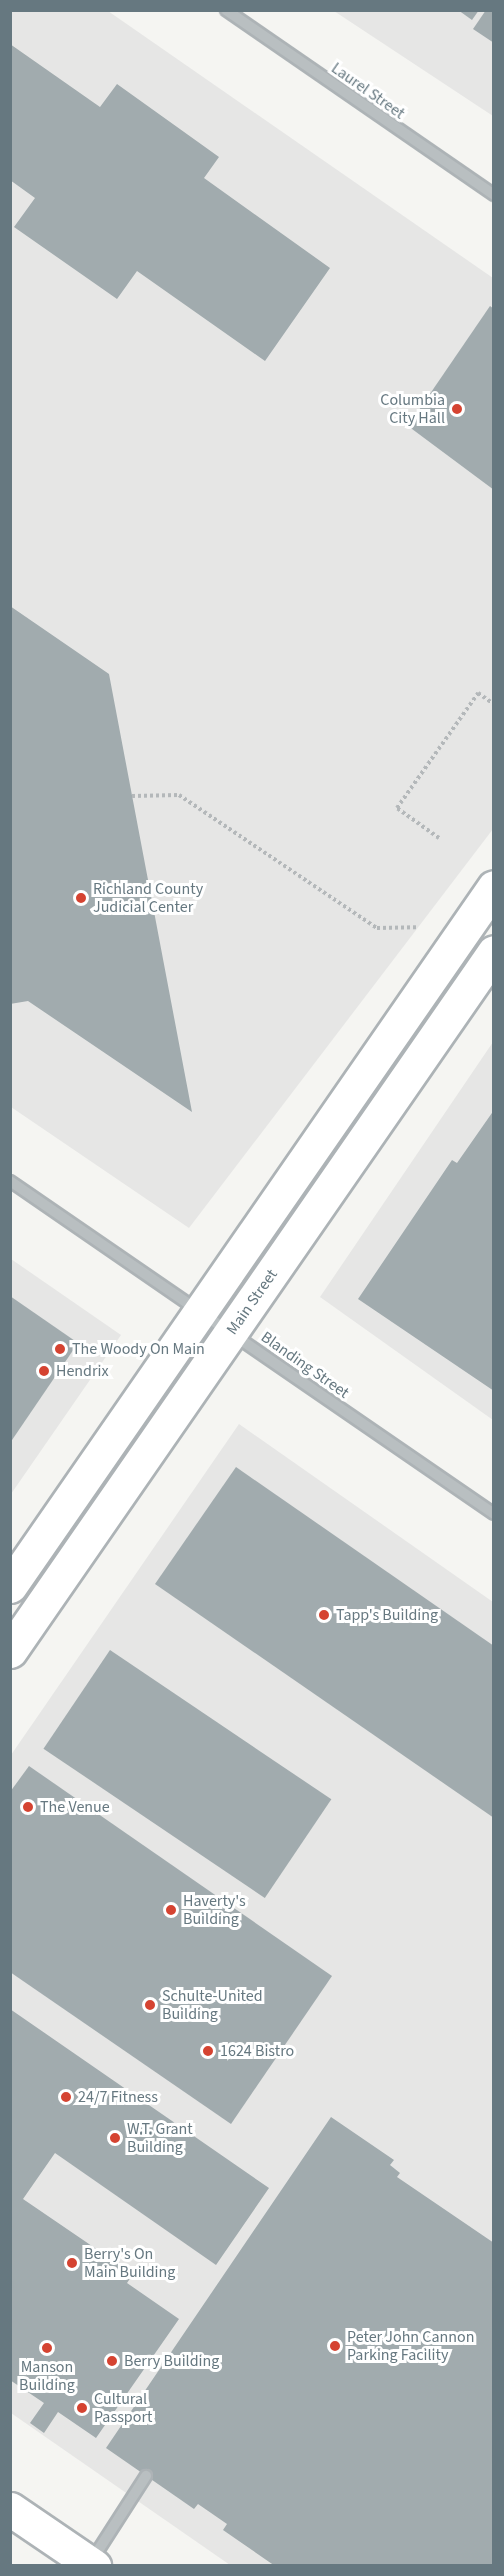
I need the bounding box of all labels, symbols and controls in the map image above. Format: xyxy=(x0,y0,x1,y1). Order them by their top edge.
street label: Laurel Street xyxy=(328,59,408,123)
place label: Columbia City Hall xyxy=(380,390,445,428)
marker: Columbia City Hall xyxy=(450,402,464,416)
place label: Richland County Judicial Center xyxy=(93,879,203,917)
marker: Richland County Judicial Center xyxy=(74,891,88,905)
street label: Main Street xyxy=(222,1266,282,1338)
street label: Blanding Street xyxy=(257,1328,353,1402)
place label: The Woody On Main xyxy=(72,1339,205,1359)
marker: The Woody On Main xyxy=(53,1342,67,1356)
place label: Hendrix xyxy=(56,1361,109,1381)
marker: Hendrix xyxy=(37,1364,51,1378)
place label: Tapp's Building xyxy=(336,1605,438,1625)
marker: Tapp's Building xyxy=(317,1608,331,1622)
place label: The Venue xyxy=(40,1797,110,1817)
marker: The Venue xyxy=(21,1800,35,1814)
place label: Haverty's Building xyxy=(183,1891,246,1929)
marker: Haverty's Building xyxy=(164,1903,178,1917)
place label: Schulte-United Building xyxy=(162,1986,263,2024)
marker: Schulte-United Building xyxy=(143,1998,157,2012)
place label: 1624 Bistro xyxy=(220,2041,294,2061)
marker: 1624 Bistro xyxy=(201,2044,215,2058)
place label: 24/7 Fitness xyxy=(78,2087,158,2107)
marker: 24/7 Fitness xyxy=(59,2090,73,2104)
place label: W.T. Grant Building xyxy=(127,2119,193,2157)
marker: W.T. Grant Building xyxy=(108,2131,122,2145)
place label: Berry's On Main Building xyxy=(84,2244,175,2282)
marker: Berry's On Main Building xyxy=(65,2256,79,2270)
place label: Peter John Cannon Parking Facility xyxy=(347,2327,474,2365)
marker: Peter John Cannon Parking Facility xyxy=(328,2339,342,2353)
marker: Manson Building xyxy=(40,2341,54,2355)
place label: Berry Building xyxy=(124,2351,219,2371)
marker: Berry Building xyxy=(105,2354,119,2368)
place label: Manson Building xyxy=(19,2357,75,2395)
place label: Cultural Passport xyxy=(94,2389,152,2427)
marker: Cultural Passport xyxy=(75,2401,89,2415)

